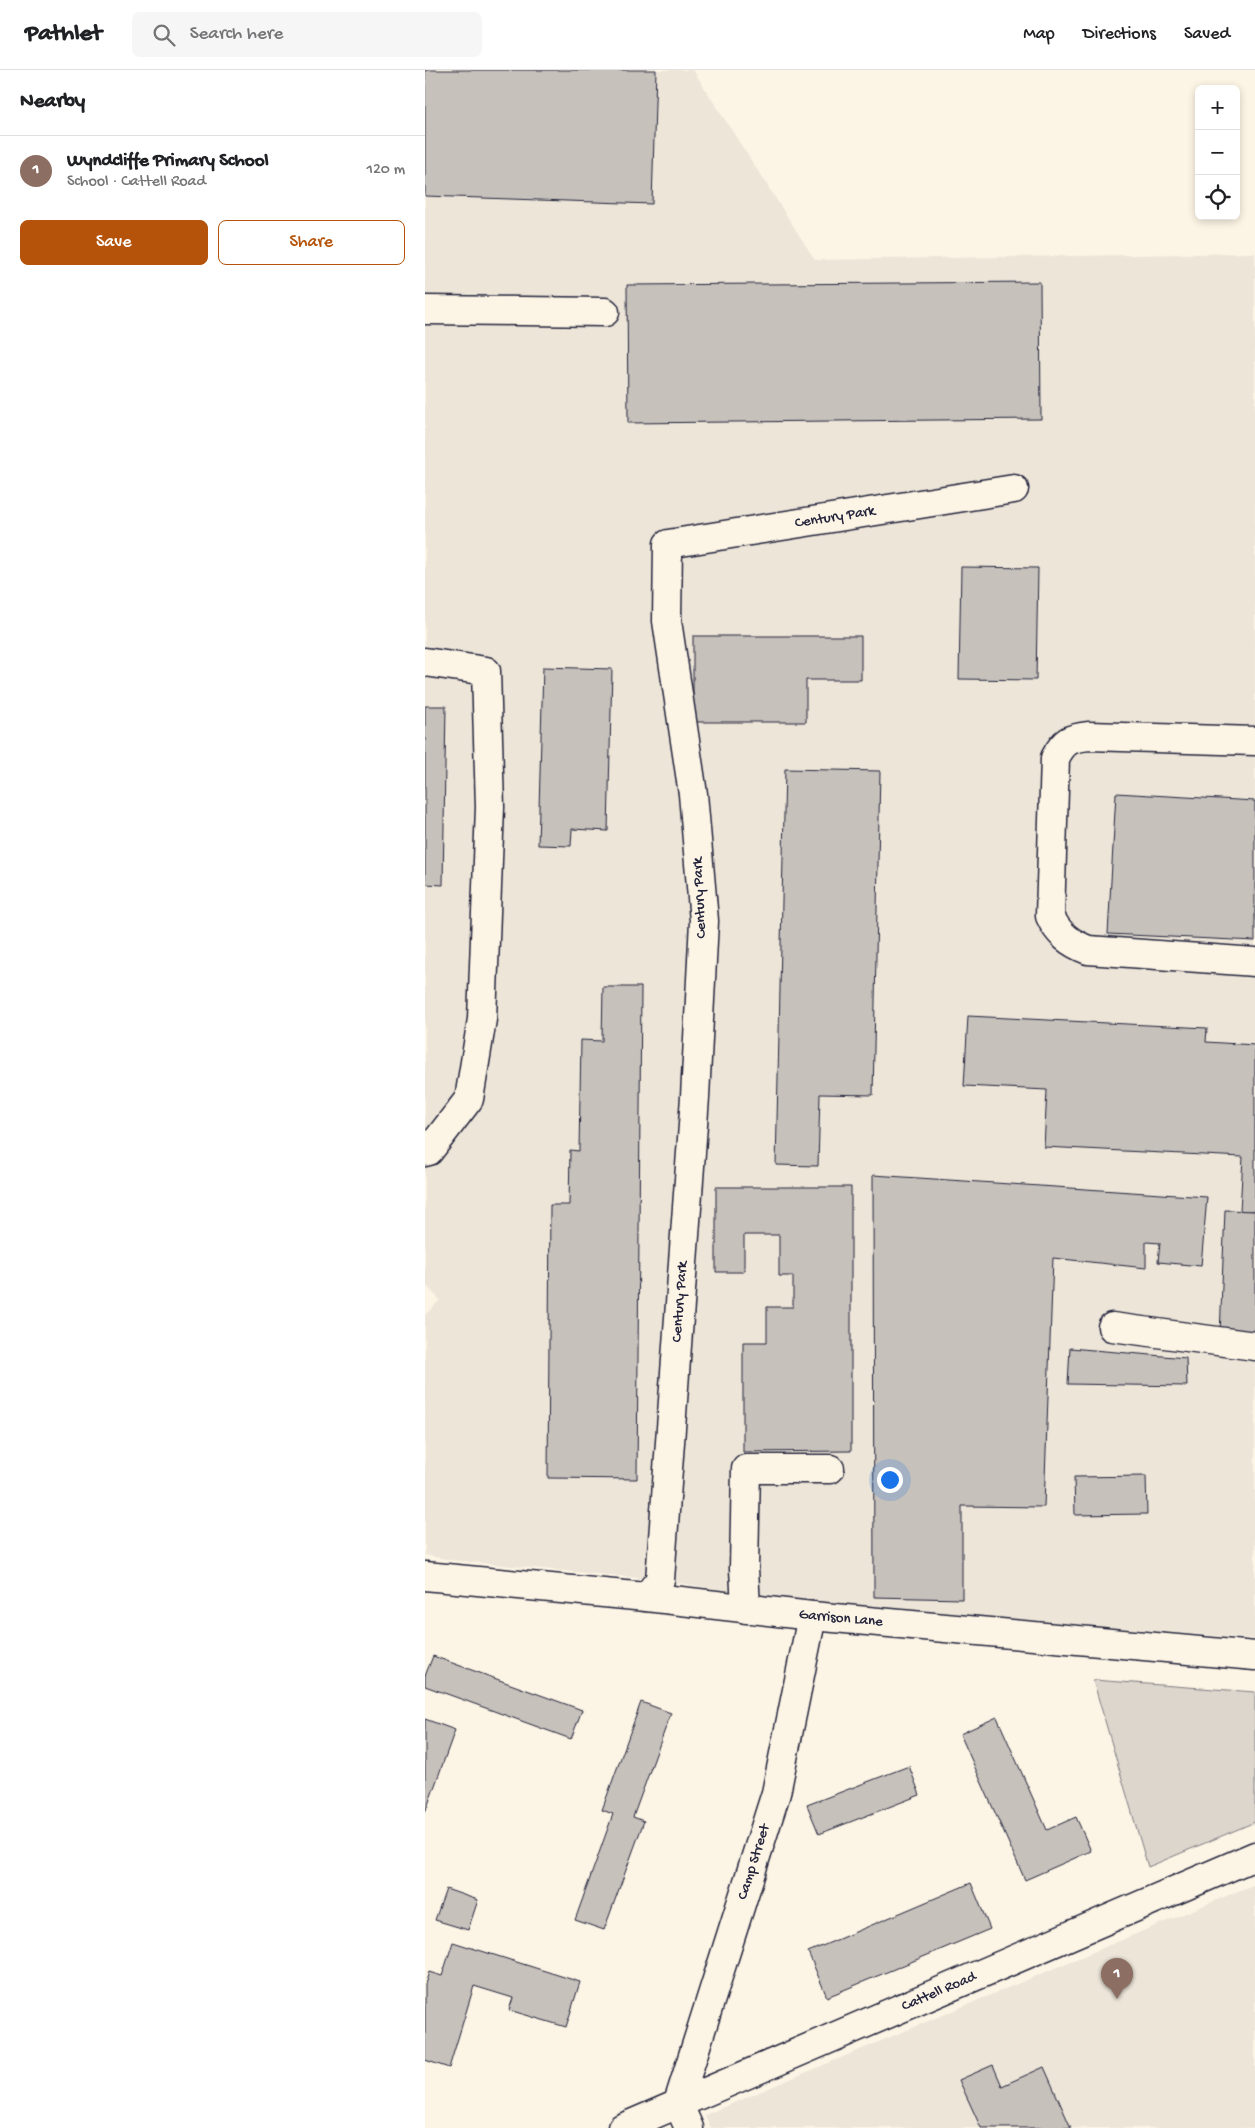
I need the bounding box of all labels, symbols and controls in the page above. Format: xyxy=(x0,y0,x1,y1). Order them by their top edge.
search box xyxy=(132,12,482,57)
text: Pathlet xyxy=(25,20,102,49)
icon: search xyxy=(150,21,178,49)
text: Search here xyxy=(190,23,283,46)
text: Map xyxy=(1023,24,1055,45)
text: Directions xyxy=(1083,24,1156,45)
text: Saved xyxy=(1184,24,1230,45)
map controls xyxy=(1195,85,1240,220)
button: + xyxy=(1195,85,1240,130)
text: Nearby xyxy=(20,90,85,115)
button: − xyxy=(1195,130,1240,175)
text: Wyndcliffe Primary School xyxy=(67,150,269,173)
text: 1 xyxy=(33,161,39,180)
text: 120 m xyxy=(366,161,405,180)
text: School · Cattell Road xyxy=(67,173,206,192)
button: locate xyxy=(1195,175,1240,220)
button: Save xyxy=(20,220,208,265)
button: Share xyxy=(218,220,405,265)
street label: Century Park xyxy=(794,502,878,533)
street label: Century Park xyxy=(689,856,711,939)
street label: Century Park xyxy=(668,1259,692,1343)
your location xyxy=(877,1467,903,1493)
street label: Garrison Lane xyxy=(798,1606,884,1631)
street label: Camp Street xyxy=(734,1820,775,1902)
pin: 1 xyxy=(1101,1958,1133,1999)
street label: Cattell Road xyxy=(899,1967,980,2016)

